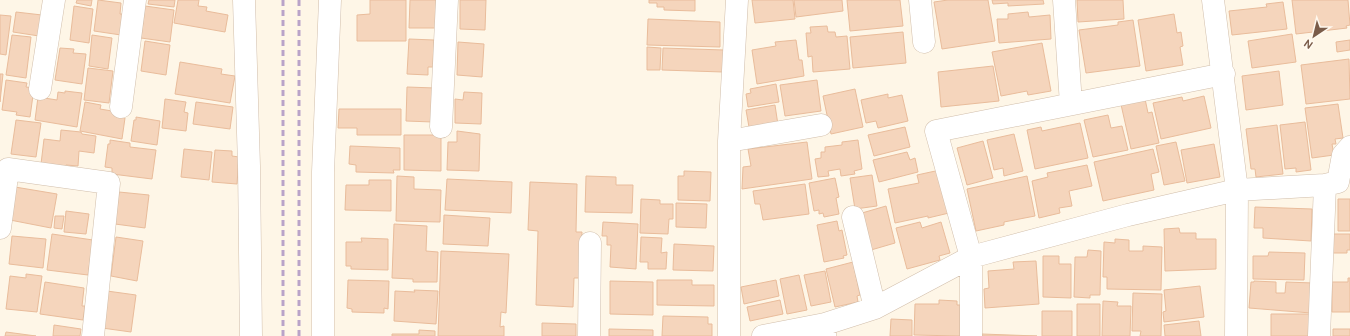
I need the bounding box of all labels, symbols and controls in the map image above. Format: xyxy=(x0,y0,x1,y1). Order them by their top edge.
north arrow xyxy=(1294,16,1334,56)
text: N xyxy=(1301,36,1315,52)

